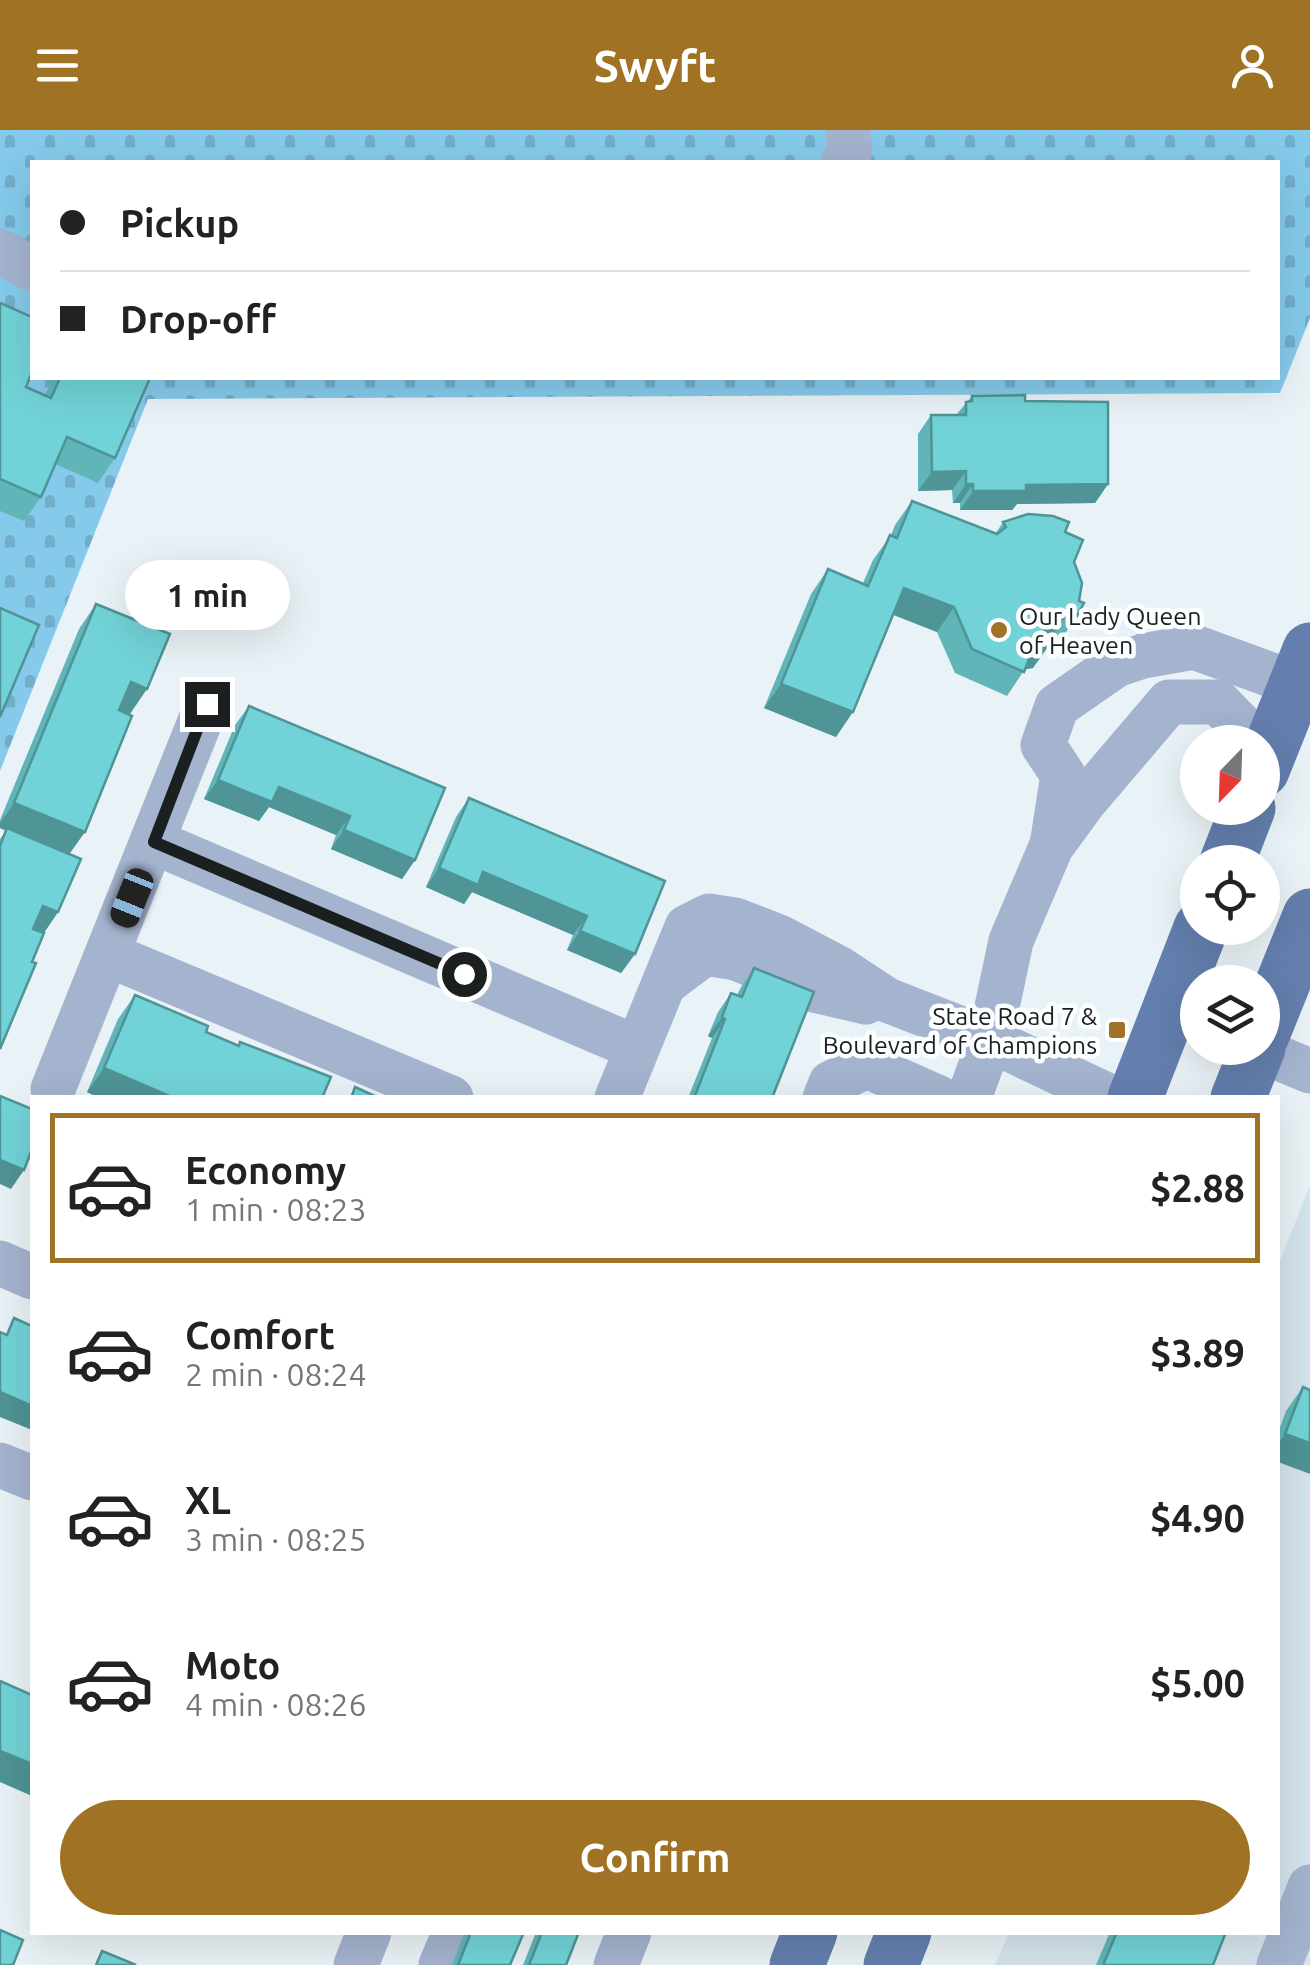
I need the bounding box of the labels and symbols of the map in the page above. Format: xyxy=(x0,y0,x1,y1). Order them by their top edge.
callout: 1 min xyxy=(124,559,290,629)
place label: Our Lady Queen of Heaven xyxy=(1019,602,1201,659)
marker: Our Lady Queen of Heaven xyxy=(988,619,1010,641)
route end xyxy=(185,682,230,727)
north arrow xyxy=(1180,725,1280,825)
car xyxy=(107,865,157,931)
route start xyxy=(442,952,487,997)
place label: State Road 7 & Boulevard of Champions xyxy=(823,1002,1098,1059)
marker: State Road 7 & Boulevard of Champions xyxy=(1106,1019,1128,1041)

